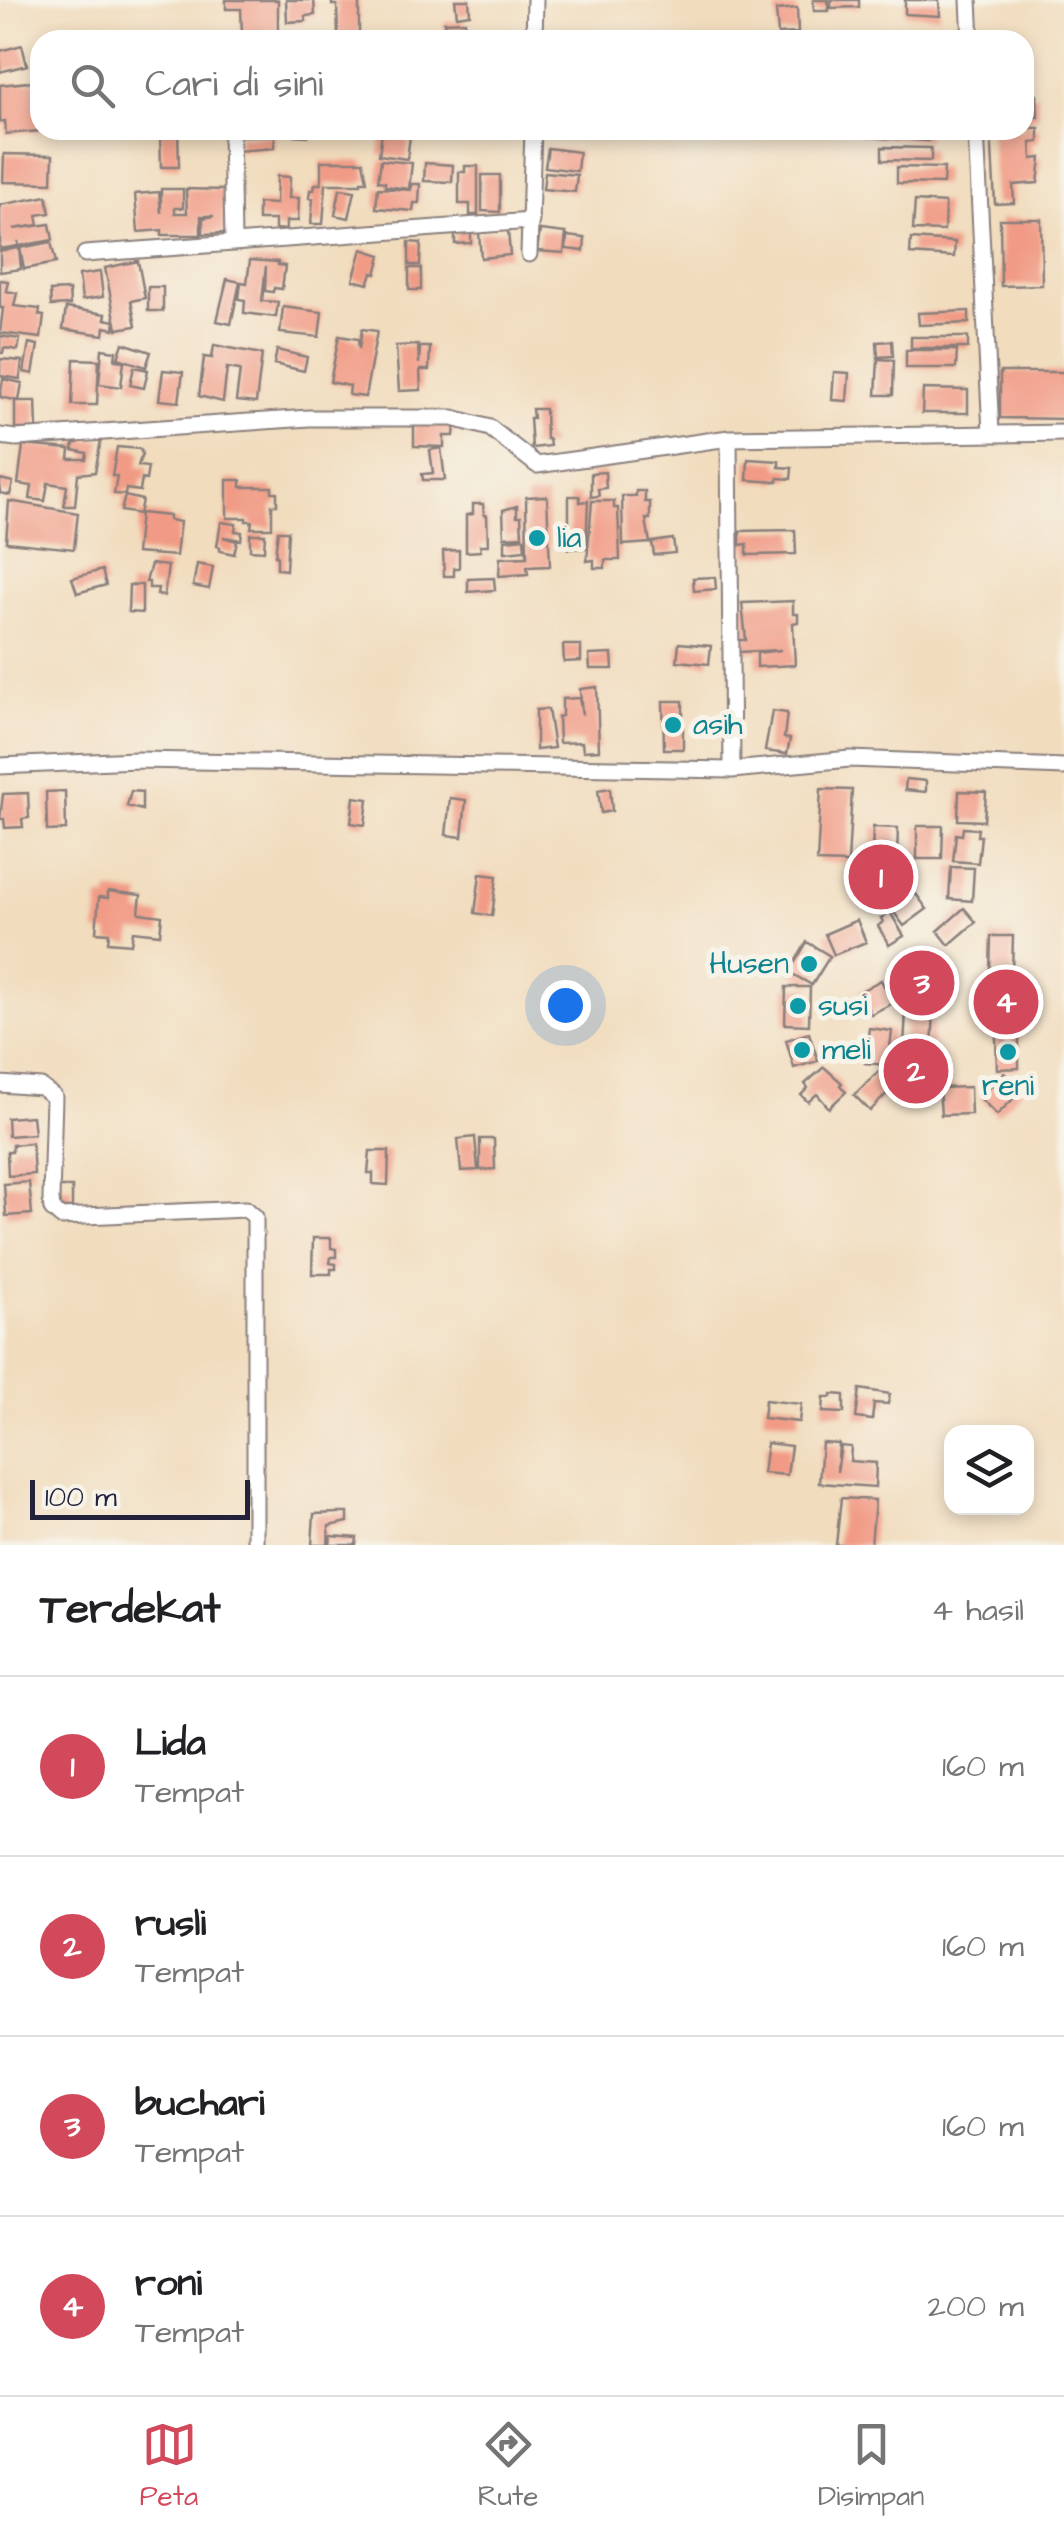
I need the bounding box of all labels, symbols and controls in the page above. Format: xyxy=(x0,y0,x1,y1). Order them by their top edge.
search box xyxy=(30,30,1034,140)
icon: search xyxy=(65,58,120,113)
text: Cari di sini xyxy=(145,59,323,111)
place label: lia xyxy=(557,517,582,559)
marker: lia xyxy=(526,527,548,549)
place label: asih xyxy=(693,704,743,746)
marker: asih xyxy=(662,714,684,736)
pin: 1 xyxy=(848,840,914,914)
place label: Husen xyxy=(709,943,789,985)
pin: 3 xyxy=(890,946,954,1020)
marker: Husen xyxy=(798,953,820,975)
pin: 4 xyxy=(974,964,1038,1040)
your location xyxy=(540,980,591,1031)
place label: susi xyxy=(818,985,868,1027)
marker: susi xyxy=(787,995,809,1017)
place label: meli xyxy=(822,1029,871,1071)
pin: 2 xyxy=(884,1034,948,1108)
marker: meli xyxy=(791,1039,813,1061)
marker: reni xyxy=(997,1041,1019,1063)
place label: reni xyxy=(982,1065,1035,1107)
map controls xyxy=(944,1425,1034,1515)
button: layers xyxy=(944,1425,1034,1515)
scale bar xyxy=(30,1475,250,1520)
text: 100 m xyxy=(45,1478,117,1517)
text: Terdekat xyxy=(40,1581,220,1639)
text: 4 hasil xyxy=(931,1588,1024,1633)
text: Lida xyxy=(135,1718,206,1770)
text: 1 xyxy=(70,1744,75,1789)
text: 160 m xyxy=(942,1744,1024,1789)
text: Tempat xyxy=(135,1770,244,1815)
text: rusli xyxy=(135,1898,206,1950)
text: 2 xyxy=(63,1924,82,1969)
text: 160 m xyxy=(942,1924,1024,1969)
text: Tempat xyxy=(135,1950,244,1995)
text: buchari xyxy=(135,2078,265,2130)
text: 3 xyxy=(64,2104,81,2149)
text: 160 m xyxy=(942,2104,1024,2149)
text: Tempat xyxy=(135,2130,244,2175)
text: roni xyxy=(135,2258,202,2310)
text: 4 xyxy=(62,2284,83,2329)
text: 200 m xyxy=(928,2284,1024,2329)
text: Tempat xyxy=(135,2310,244,2355)
tab: Peta xyxy=(140,2417,198,2516)
tab: Rute xyxy=(478,2417,538,2516)
tab: Disimpan xyxy=(818,2417,924,2516)

